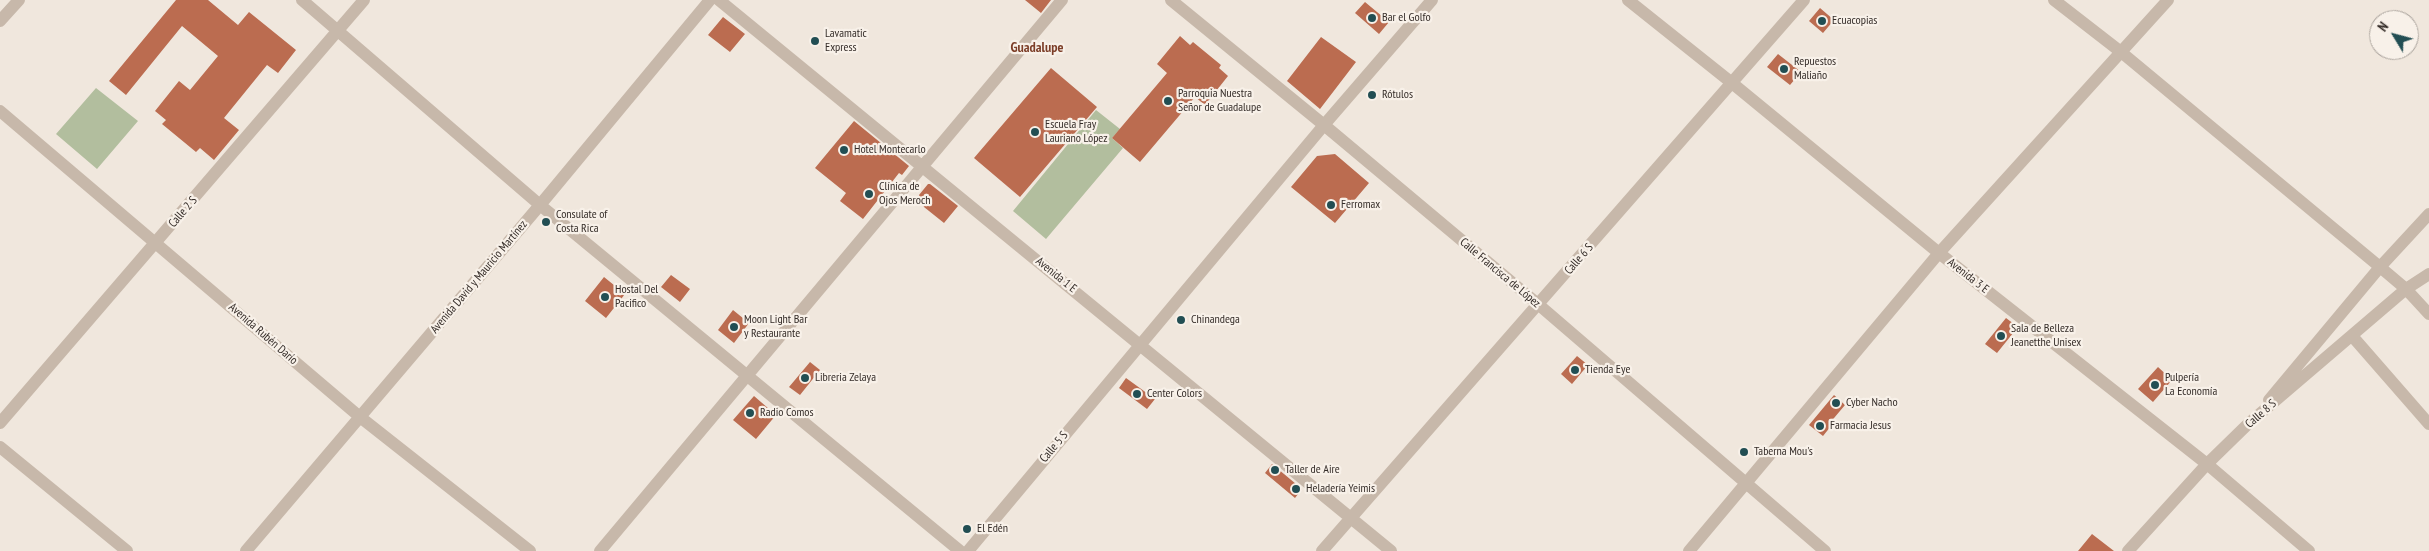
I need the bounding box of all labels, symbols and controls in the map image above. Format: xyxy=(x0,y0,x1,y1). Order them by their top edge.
north arrow xyxy=(2369,10,2419,60)
place label: Bar el Golfo xyxy=(1382,11,1431,25)
marker: Bar el Golfo xyxy=(1366,12,1378,24)
place label: Ecuacopias xyxy=(1832,14,1877,28)
marker: Ecuacopias xyxy=(1816,15,1828,27)
text: N xyxy=(2373,18,2392,35)
place label: Lavamatic Express xyxy=(825,27,867,55)
marker: Lavamatic Express xyxy=(809,35,821,47)
district label: Guadalupe xyxy=(1011,40,1063,56)
place label: Repuestos Maliaño xyxy=(1794,55,1836,83)
marker: Repuestos Maliaño xyxy=(1778,63,1790,75)
place label: Parroquia Nuestra Señor de Guadalupe xyxy=(1178,87,1261,115)
place label: Rótulos xyxy=(1382,88,1413,102)
marker: Rótulos xyxy=(1366,89,1378,101)
marker: Parroquia Nuestra Señor de Guadalupe xyxy=(1162,95,1174,107)
place label: Escuela Fray Lauriano López xyxy=(1045,118,1108,146)
marker: Escuela Fray Lauriano López xyxy=(1029,126,1041,138)
place label: Hotel Montecarlo xyxy=(854,143,926,157)
marker: Hotel Montecarlo xyxy=(838,144,850,156)
place label: Clínica de Ojos Meroch xyxy=(879,180,931,208)
marker: Clínica de Ojos Meroch xyxy=(863,188,875,200)
street label: Calle 2 S xyxy=(166,194,200,230)
place label: Ferromax xyxy=(1341,198,1380,212)
marker: Ferromax xyxy=(1325,199,1337,211)
place label: Consulate of Costa Rica xyxy=(556,208,607,236)
marker: Consulate of Costa Rica xyxy=(540,216,552,228)
street label: Avenida David y Mauricio Martínez xyxy=(428,218,530,336)
street label: Calle Francisca de López xyxy=(1457,235,1543,311)
street label: Calle 6 S xyxy=(1562,241,1596,277)
street label: Avenida 1 E xyxy=(1033,254,1079,296)
street label: Avenida 3 E xyxy=(1944,255,1992,297)
place label: Hostal Del Pacifico xyxy=(615,283,658,311)
marker: Hostal Del Pacifico xyxy=(599,291,611,303)
street label: Avenida Rubén Darío xyxy=(226,300,300,368)
place label: Moon Light Bar y Restaurante xyxy=(744,313,807,341)
place label: Chinandega xyxy=(1191,313,1240,327)
marker: Chinandega xyxy=(1175,314,1187,326)
marker: Moon Light Bar y Restaurante xyxy=(728,321,740,333)
place label: Sala de Belleza Jeanetthe Unisex xyxy=(2011,322,2081,350)
marker: Sala de Belleza Jeanetthe Unisex xyxy=(1995,330,2007,342)
place label: Tienda Eye xyxy=(1585,363,1630,377)
marker: Tienda Eye xyxy=(1569,364,1581,376)
place label: Libreria Zelaya xyxy=(815,371,876,385)
place label: Pulpería La Economía xyxy=(2165,371,2217,399)
marker: Libreria Zelaya xyxy=(799,372,811,384)
marker: Pulpería La Economía xyxy=(2149,379,2161,391)
place label: Center Colors xyxy=(1147,387,1202,401)
marker: Center Colors xyxy=(1131,388,1143,400)
place label: Cyber Nacho xyxy=(1846,396,1898,410)
marker: Cyber Nacho xyxy=(1830,397,1842,409)
street label: Calle 8 S xyxy=(2243,397,2279,431)
place label: Radio Comos xyxy=(760,406,813,420)
marker: Radio Comos xyxy=(744,407,756,419)
place label: Farmacia Jesus xyxy=(1830,419,1891,433)
marker: Farmacia Jesus xyxy=(1814,420,1826,432)
street label: Calle 5 S xyxy=(1037,428,1071,466)
place label: Taberna Mou's xyxy=(1754,445,1813,459)
marker: Taberna Mou's xyxy=(1738,446,1750,458)
place label: Taller de Aire xyxy=(1285,463,1340,477)
marker: Taller de Aire xyxy=(1269,464,1281,476)
place label: Heladería Yeimis xyxy=(1306,482,1375,496)
marker: Heladería Yeimis xyxy=(1290,483,1302,495)
place label: El Edén xyxy=(977,522,1008,536)
marker: El Edén xyxy=(961,523,973,535)

